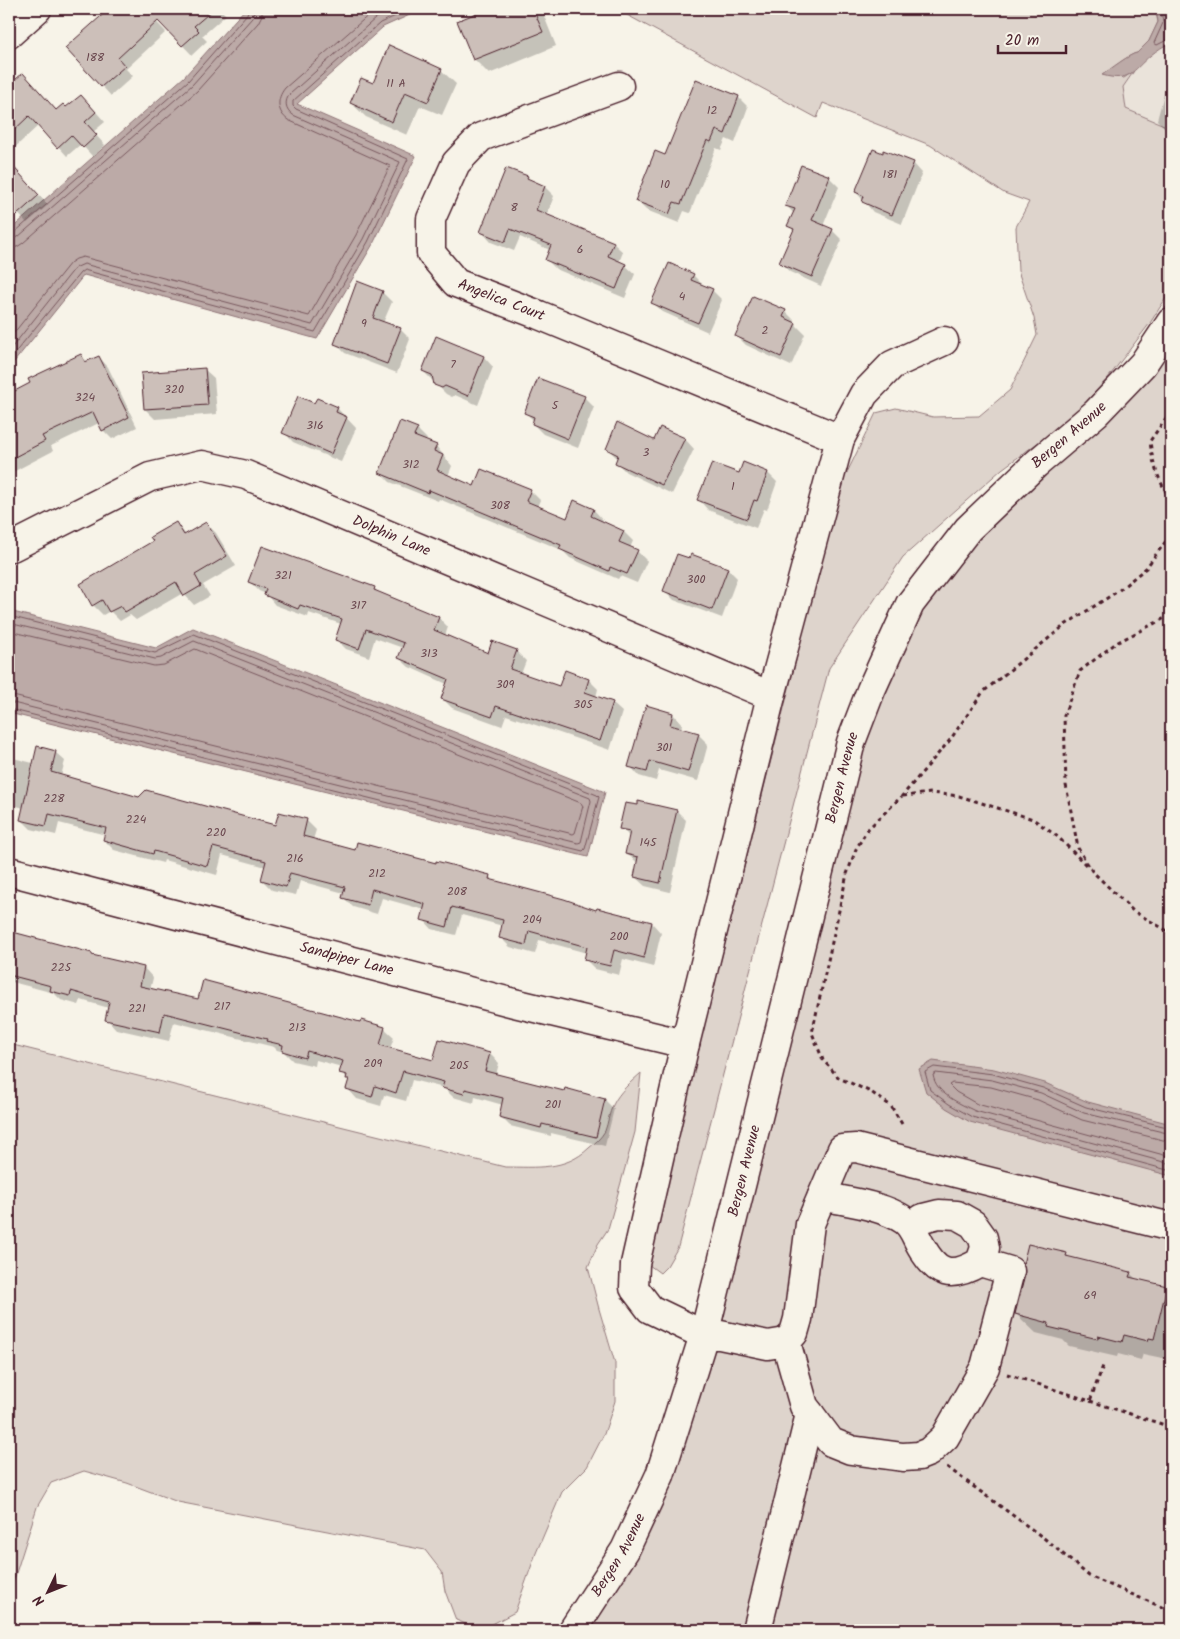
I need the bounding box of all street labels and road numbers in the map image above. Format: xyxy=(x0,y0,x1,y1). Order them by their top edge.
street label: Angelica Court xyxy=(454,273,549,328)
street label: Bergen Avenue xyxy=(1026,396,1113,475)
street label: Dolphin Lane xyxy=(349,509,435,563)
street label: Bergen Avenue xyxy=(819,728,866,826)
street label: Sandpiper Lane xyxy=(297,935,396,983)
street label: Bergen Avenue xyxy=(722,1122,768,1219)
street label: Bergen Avenue xyxy=(585,1509,653,1602)

